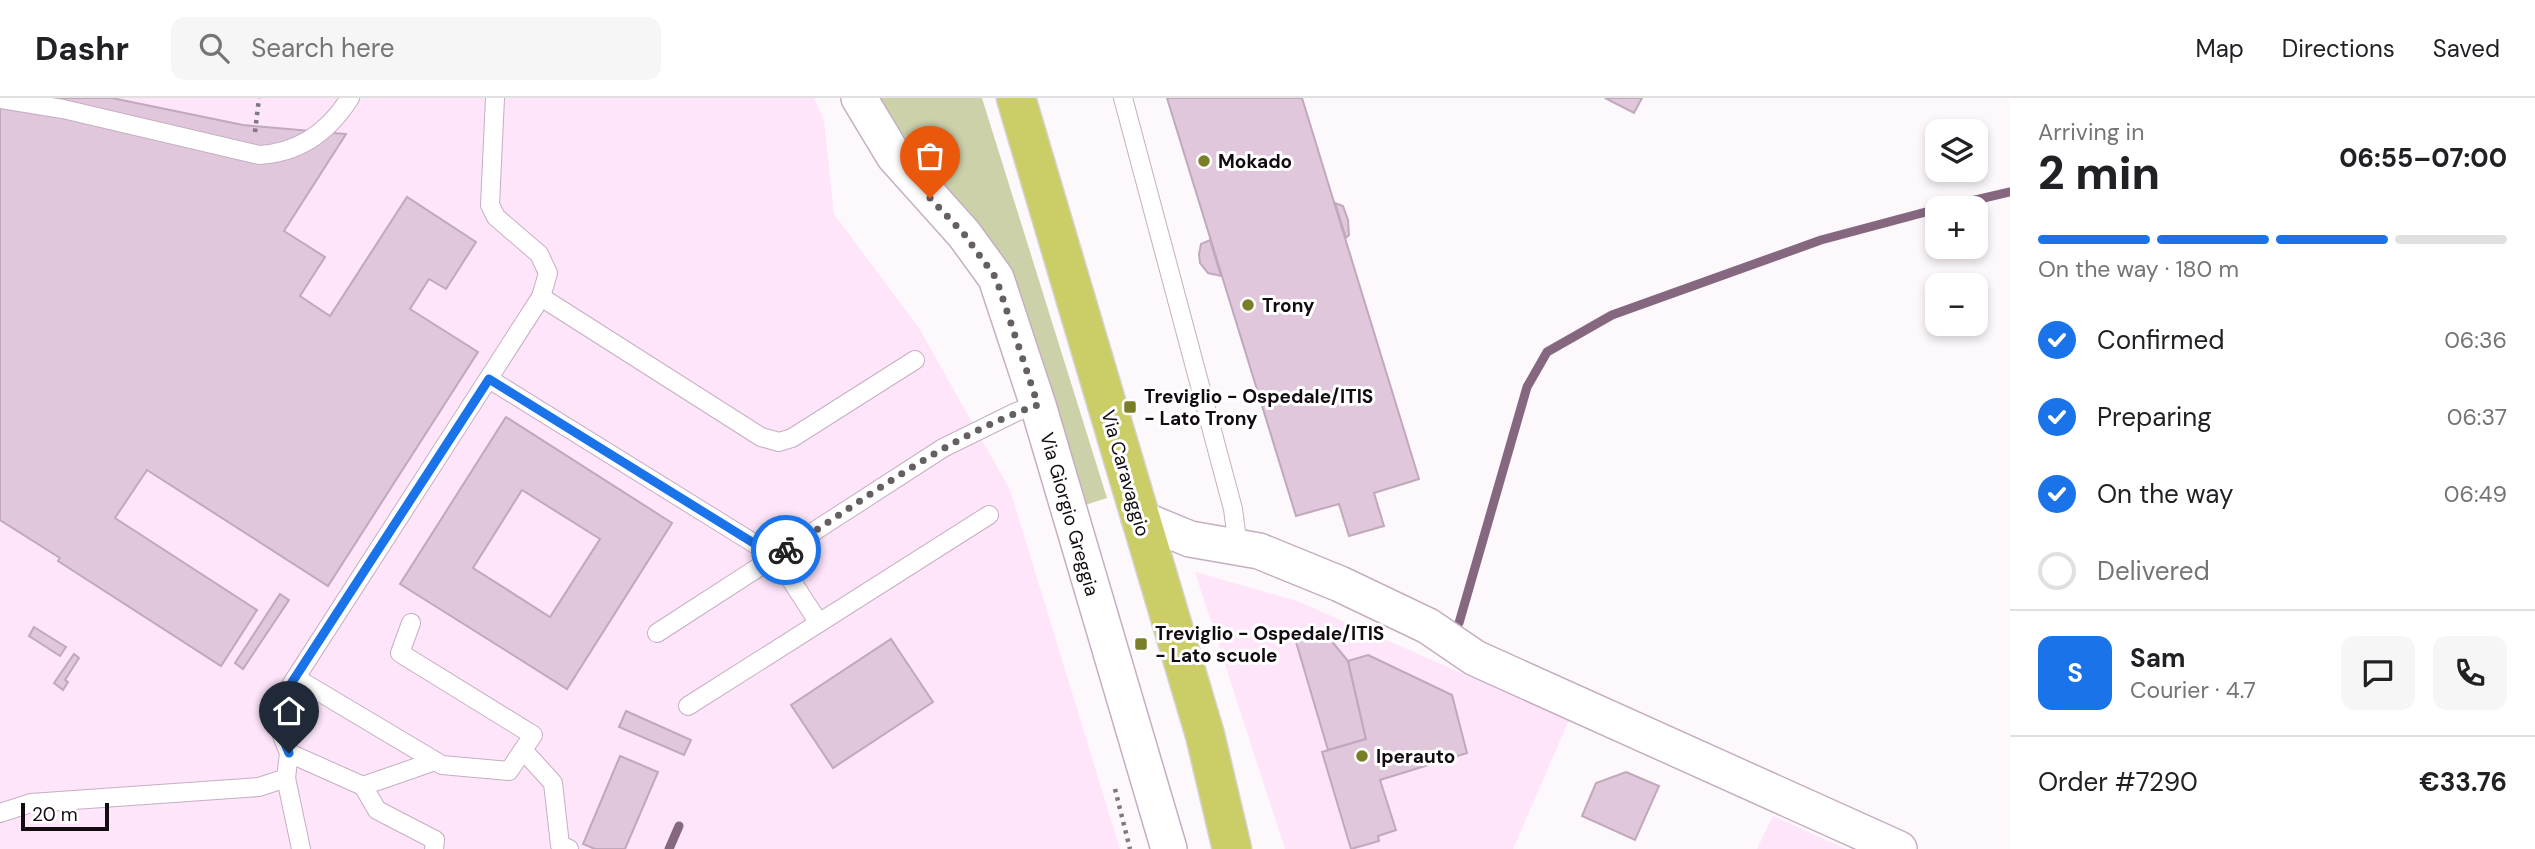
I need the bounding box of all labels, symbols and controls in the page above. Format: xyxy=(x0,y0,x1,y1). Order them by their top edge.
search box xyxy=(171,17,661,80)
text: Dashr xyxy=(35,27,129,70)
icon: search xyxy=(195,29,233,67)
text: Search here xyxy=(251,31,395,65)
text: Map xyxy=(2196,33,2244,64)
text: Directions xyxy=(2282,33,2395,64)
text: Saved xyxy=(2433,33,2500,64)
text: Arriving in xyxy=(2038,117,2144,147)
map controls xyxy=(1925,119,1988,336)
button: layers xyxy=(1925,119,1988,182)
pin xyxy=(900,126,960,198)
icon: bag xyxy=(911,137,949,175)
text: 06:55–07:00 xyxy=(2339,141,2507,175)
text: 2 min xyxy=(2038,143,2160,203)
place label: Mokado xyxy=(1218,149,1292,174)
marker: Mokado xyxy=(1196,153,1212,169)
button: + xyxy=(1925,196,1988,259)
text: On the way · 180 m xyxy=(2038,254,2239,284)
button: − xyxy=(1925,273,1988,336)
place label: Trony xyxy=(1262,293,1315,318)
marker: Trony xyxy=(1240,297,1256,313)
icon: check xyxy=(2038,321,2076,359)
text: Confirmed xyxy=(2097,323,2224,357)
text: 06:36 xyxy=(2444,325,2507,355)
place label: Treviglio - Ospedale/ITIS - Lato Trony xyxy=(1144,384,1373,431)
icon: check xyxy=(2038,398,2076,436)
marker: Treviglio - Ospedale/ITIS - Lato Trony xyxy=(1122,399,1138,415)
text: Preparing xyxy=(2097,400,2212,434)
text: 06:37 xyxy=(2447,402,2507,432)
street label: Via Caravaggio xyxy=(1096,407,1156,539)
street label: Via Giorgio Greggia xyxy=(1034,429,1105,599)
icon: check xyxy=(2038,475,2076,513)
text: On the way xyxy=(2097,477,2233,511)
text: 06:49 xyxy=(2444,479,2507,509)
courier xyxy=(751,515,821,585)
icon: bike xyxy=(767,531,805,569)
text: Delivered xyxy=(2097,554,2210,588)
place label: Treviglio - Ospedale/ITIS - Lato scuole xyxy=(1155,621,1384,668)
marker: Treviglio - Ospedale/ITIS - Lato scuole xyxy=(1133,636,1149,652)
button: chat xyxy=(2341,636,2415,710)
button: phone xyxy=(2433,636,2507,710)
text: Sam xyxy=(2130,641,2185,675)
text: S xyxy=(2067,656,2083,690)
text: Courier · 4.7 xyxy=(2130,675,2256,705)
pin xyxy=(259,681,319,753)
icon: home xyxy=(270,692,308,730)
place label: Iperauto xyxy=(1376,744,1455,769)
marker: Iperauto xyxy=(1354,748,1370,764)
text: Order #7290 xyxy=(2038,765,2198,799)
text: €33.76 xyxy=(2419,765,2507,799)
scale bar xyxy=(21,800,108,832)
text: 20 m xyxy=(32,802,78,827)

